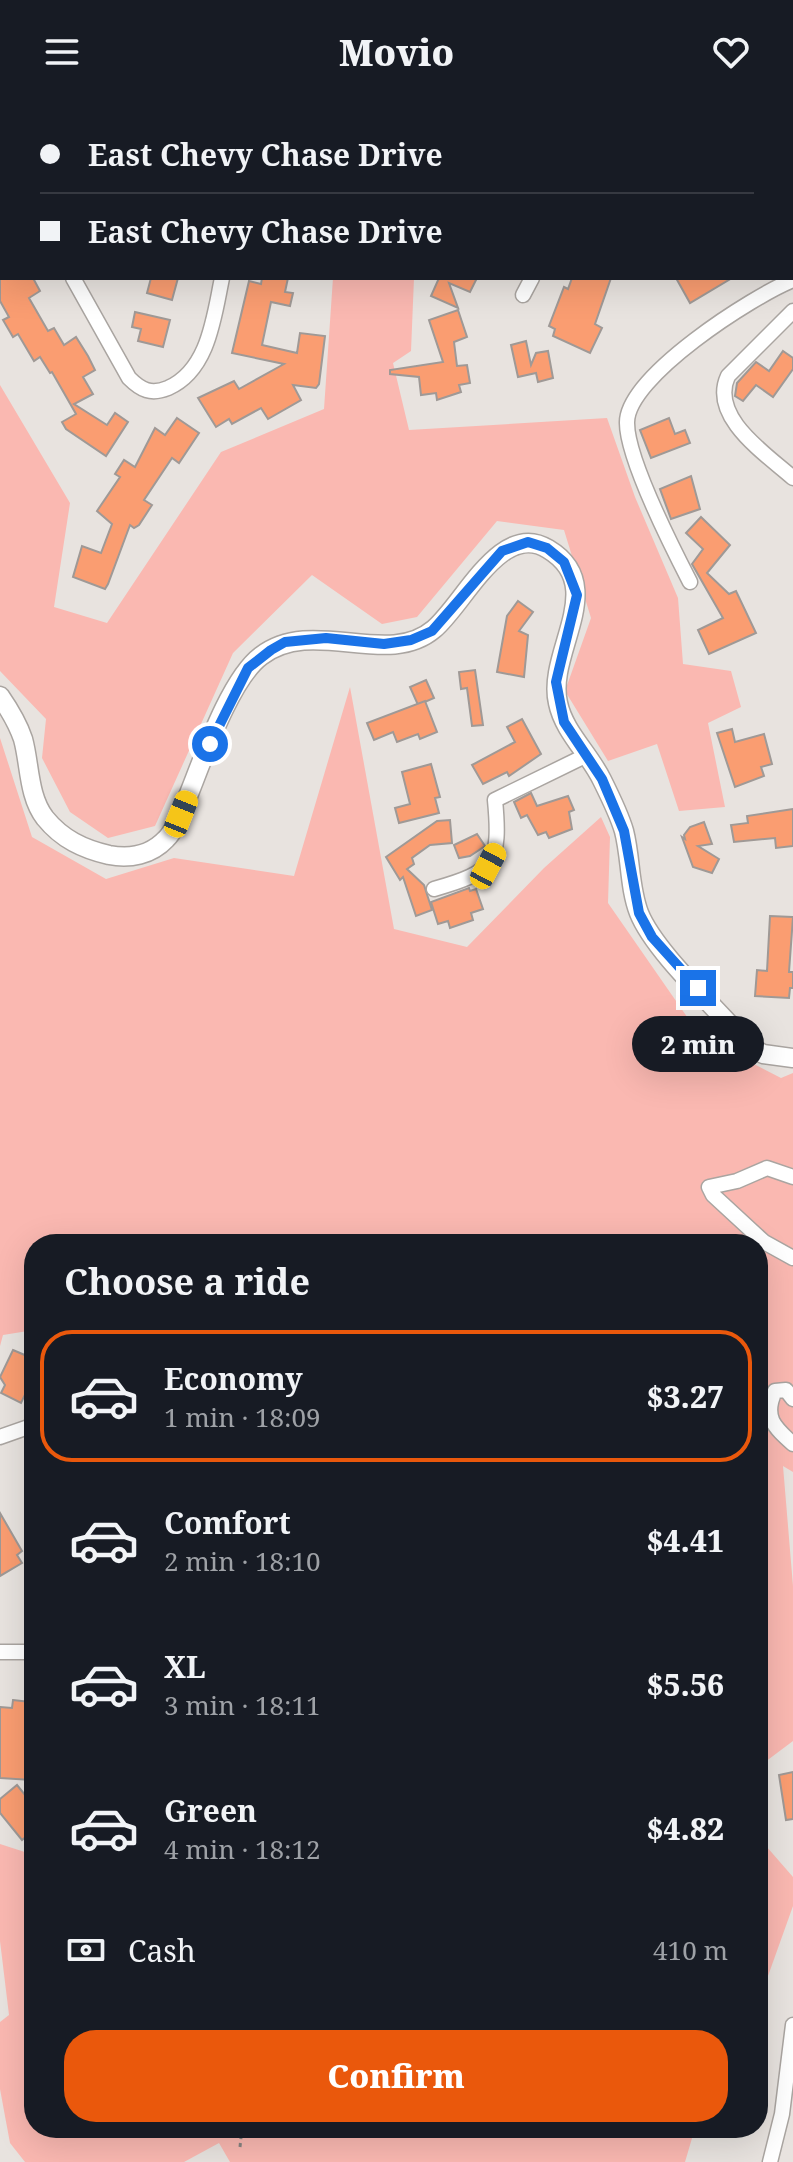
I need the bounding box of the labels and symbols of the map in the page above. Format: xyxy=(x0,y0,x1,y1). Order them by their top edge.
route start xyxy=(192,726,228,762)
car xyxy=(161,787,201,841)
car xyxy=(466,839,510,893)
route end xyxy=(680,970,716,1006)
callout: 2 min xyxy=(632,1016,764,1072)

